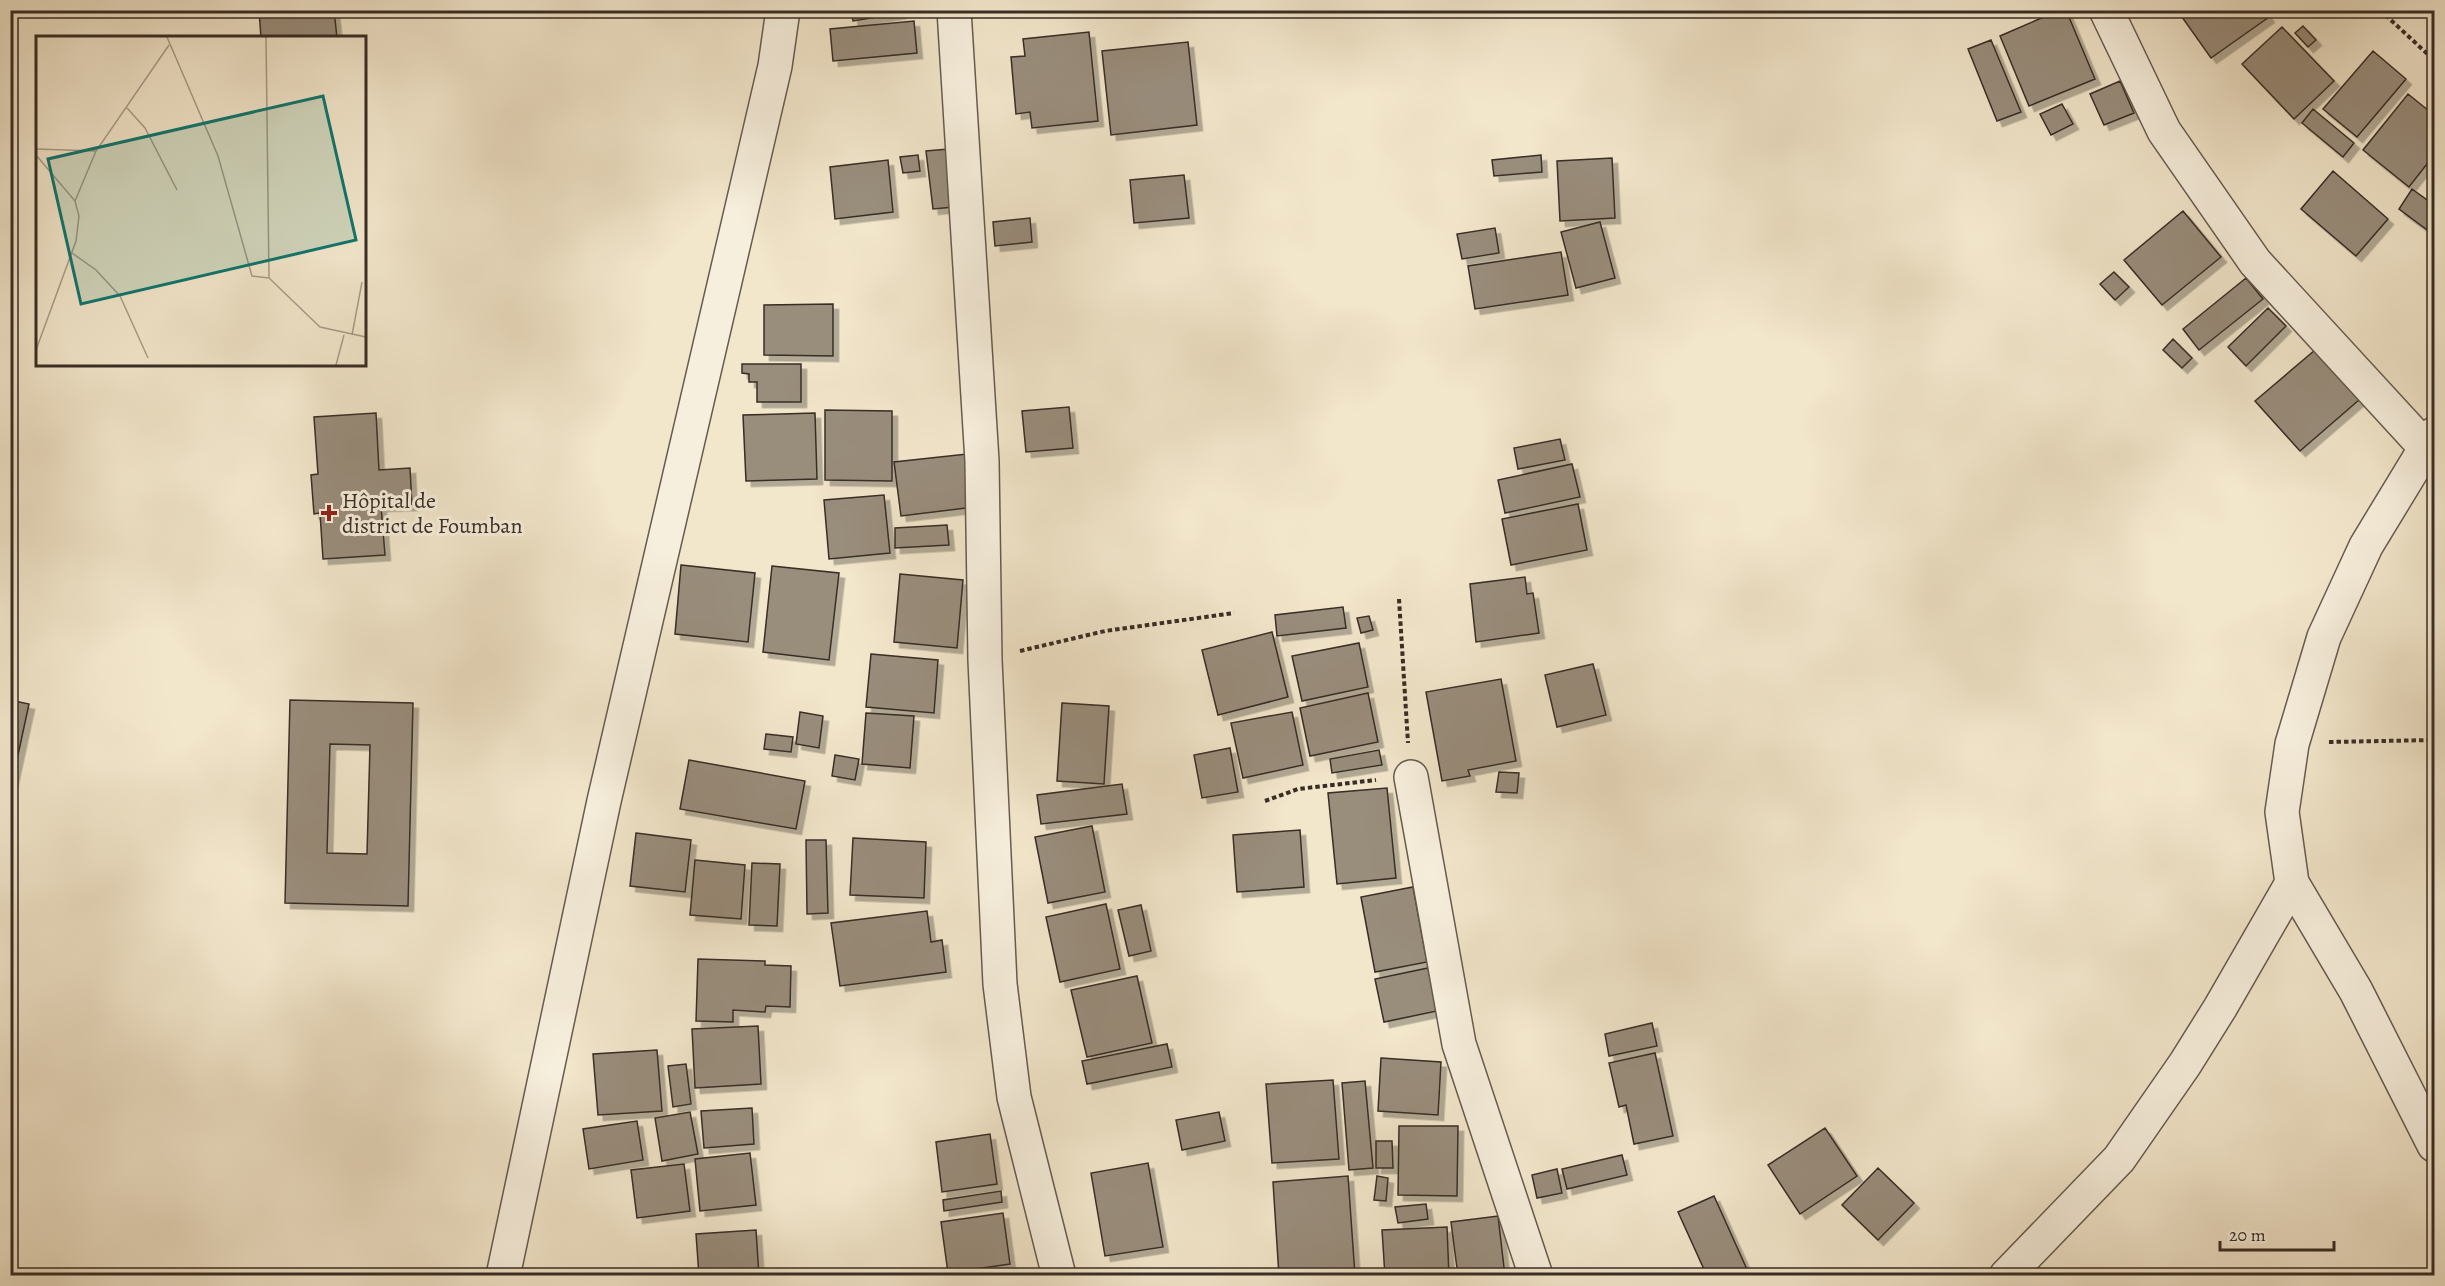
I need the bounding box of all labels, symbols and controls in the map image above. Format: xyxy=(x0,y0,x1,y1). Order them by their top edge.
inset map xyxy=(36,36,366,366)
place label: Hôpital de district de Foumban xyxy=(342,486,523,541)
marker: Hôpital de district de Foumban xyxy=(320,504,338,522)
scale bar xyxy=(2220,1214,2334,1252)
text: 20 m xyxy=(2229,1223,2266,1247)

